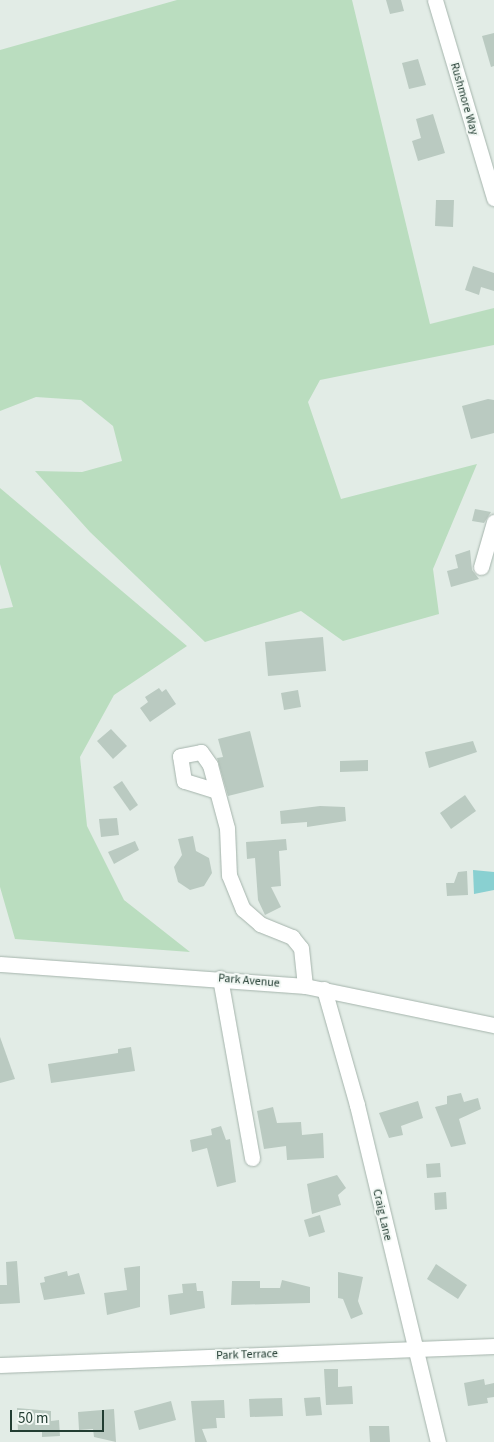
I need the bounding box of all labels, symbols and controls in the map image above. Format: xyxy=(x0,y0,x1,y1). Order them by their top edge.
street label: Rushmore Way xyxy=(447,61,481,137)
street label: Park Avenue xyxy=(218,971,280,991)
street label: Craig Lane xyxy=(369,1188,395,1242)
street label: Park Terrace xyxy=(216,1347,278,1363)
scale bar xyxy=(12,1400,106,1432)
text: 50 m xyxy=(18,1408,48,1429)

